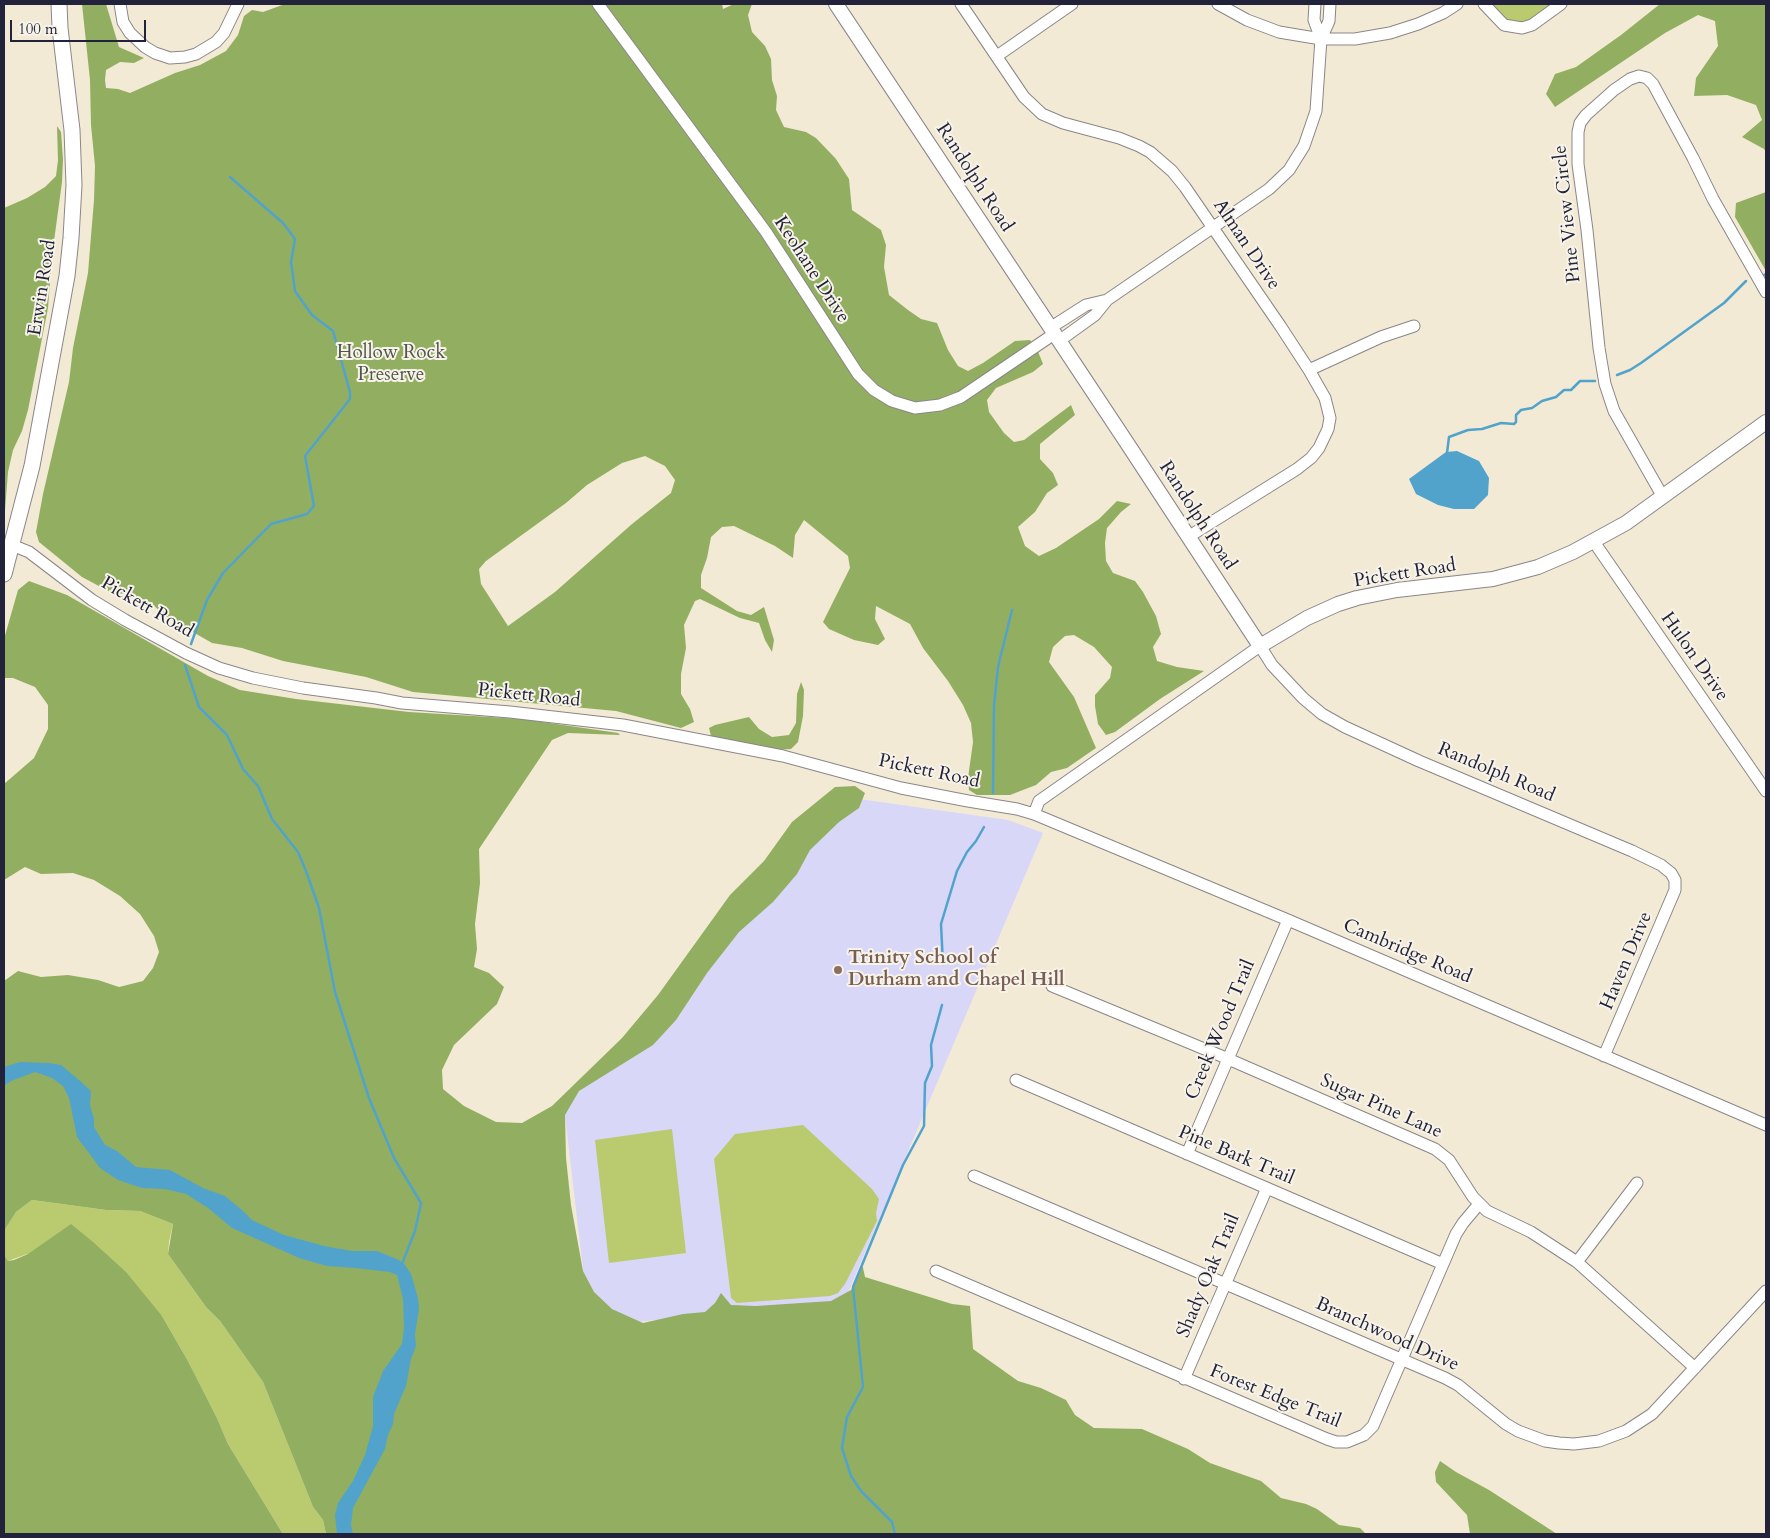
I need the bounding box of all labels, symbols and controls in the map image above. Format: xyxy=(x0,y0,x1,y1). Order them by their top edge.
scale bar xyxy=(12,10,149,42)
text: 100 m xyxy=(18,19,58,39)
street label: Randolph Road xyxy=(930,119,1018,237)
street label: Pine View Circle xyxy=(1549,144,1587,284)
street label: Alman Drive xyxy=(1207,195,1285,295)
street label: Keohane Drive xyxy=(768,213,854,327)
street label: Erwin Road xyxy=(24,238,62,338)
park label: Hollow Rock Preserve xyxy=(337,343,445,387)
street label: Randolph Road xyxy=(1153,457,1241,575)
street label: Pickett Road xyxy=(1352,555,1458,593)
street label: Pickett Road xyxy=(97,572,197,644)
street label: Hulon Drive xyxy=(1655,608,1733,706)
street label: Pickett Road xyxy=(477,679,581,713)
street label: Randolph Road xyxy=(1434,738,1558,808)
street label: Pickett Road xyxy=(876,750,982,794)
street label: Haven Drive xyxy=(1596,909,1658,1013)
street label: Cambridge Road xyxy=(1339,915,1475,989)
place label: Trinity School of Durham and Chapel Hill xyxy=(848,948,1065,992)
street label: Creek Wood Trail xyxy=(1181,957,1261,1103)
marker: Trinity School of Durham and Chapel Hill xyxy=(832,964,844,976)
street label: Sugar Pine Lane xyxy=(1316,1070,1446,1144)
street label: Pine Bark Trail xyxy=(1175,1121,1297,1191)
street label: Shady Oak Trail xyxy=(1173,1211,1245,1341)
street label: Branchwood Drive xyxy=(1312,1293,1462,1377)
street label: Forest Edge Trail xyxy=(1206,1360,1344,1434)

